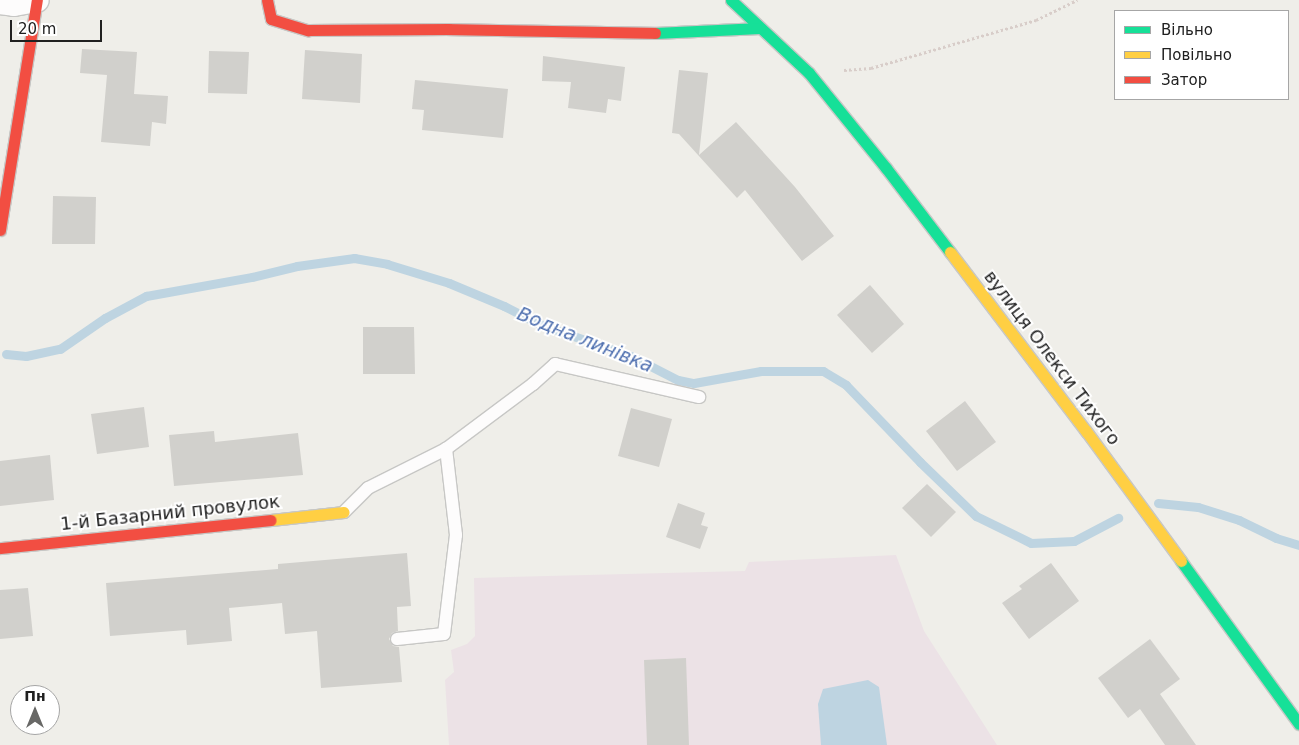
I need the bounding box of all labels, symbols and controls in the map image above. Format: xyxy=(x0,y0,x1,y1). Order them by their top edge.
scale bar xyxy=(12,10,105,42)
legend xyxy=(1114,10,1289,100)
text: 20 m xyxy=(18,20,56,38)
text: Вільно xyxy=(1161,21,1213,39)
text: Повільно xyxy=(1161,46,1232,64)
text: Затор xyxy=(1161,71,1207,89)
street label: вулиця Олекси Тихого xyxy=(979,266,1125,450)
water label: Водна линівка xyxy=(514,302,656,378)
street label: 1-й Базарний провулок xyxy=(59,491,281,535)
north arrow xyxy=(10,685,60,735)
text: Пн xyxy=(24,688,46,704)

